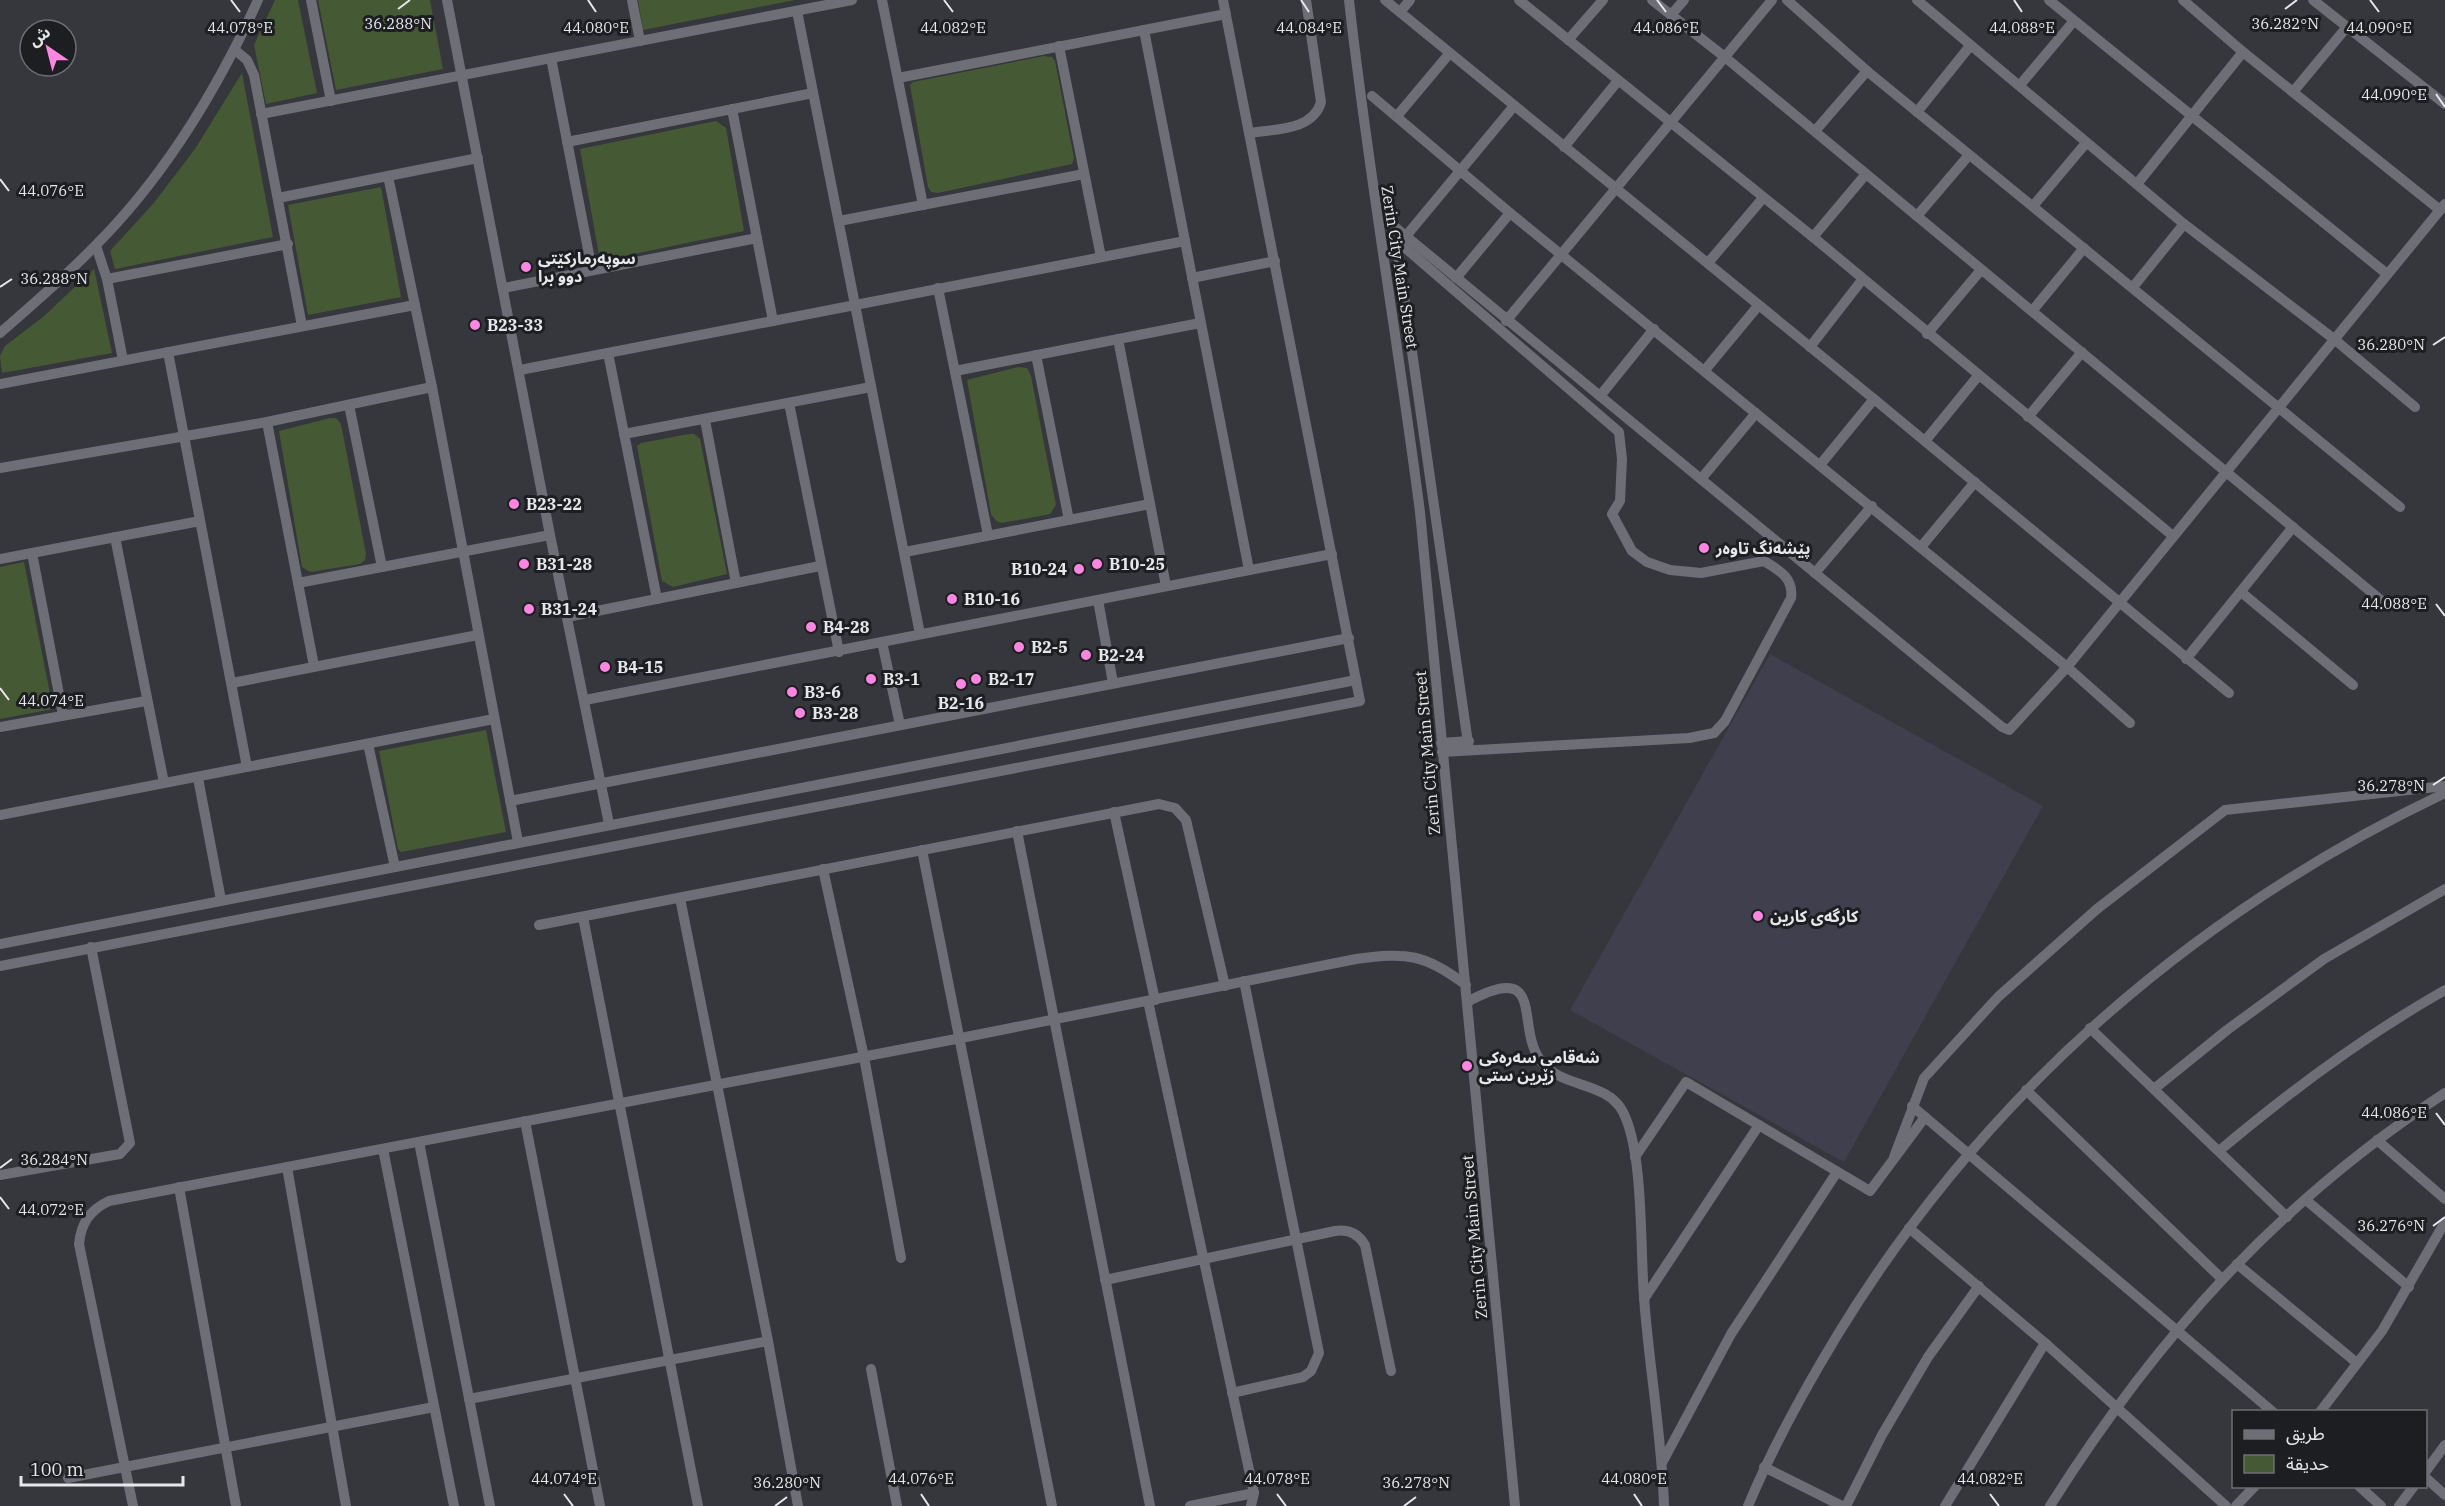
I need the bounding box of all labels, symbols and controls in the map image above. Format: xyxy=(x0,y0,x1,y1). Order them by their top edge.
text: 36.288°N xyxy=(364,14,432,33)
text: 36.282°N xyxy=(2251,14,2319,33)
north arrow xyxy=(18,18,78,78)
text: 44.078°E xyxy=(207,18,273,37)
text: 44.080°E xyxy=(563,18,629,37)
text: 44.082°E xyxy=(920,18,986,37)
text: 44.084°E xyxy=(1276,18,1342,37)
text: 44.086°E xyxy=(1633,18,1699,37)
text: 44.088°E xyxy=(1989,18,2055,37)
text: 44.090°E xyxy=(2346,18,2412,37)
text: ش xyxy=(25,21,54,50)
text: 44.090°E xyxy=(2361,85,2427,104)
text: 44.076°E xyxy=(18,181,84,200)
street label: Zerin City Main Street xyxy=(1377,184,1423,350)
place label: سوپەرمارکێتی دوو برا xyxy=(538,248,636,286)
marker: سوپەرمارکێتی دوو برا xyxy=(519,260,533,274)
text: 36.288°N xyxy=(20,269,88,288)
place label: B23-33 xyxy=(487,315,543,335)
marker: B23-33 xyxy=(468,318,482,332)
text: 36.280°N xyxy=(2357,335,2425,354)
place label: B23-22 xyxy=(526,494,582,514)
marker: B23-22 xyxy=(507,497,521,511)
place label: پێشەنگ تاوەر xyxy=(1715,538,1810,559)
marker: پێشەنگ تاوەر xyxy=(1697,541,1711,555)
place label: B31-28 xyxy=(536,554,592,574)
place label: B10-25 xyxy=(1109,554,1165,574)
marker: B31-28 xyxy=(517,557,531,571)
marker: B10-25 xyxy=(1090,557,1104,571)
place label: B10-24 xyxy=(1011,559,1067,579)
marker: B10-24 xyxy=(1072,562,1086,576)
place label: B10-16 xyxy=(964,589,1020,609)
marker: B10-16 xyxy=(945,592,959,606)
text: 44.088°E xyxy=(2361,594,2427,613)
place label: B31-24 xyxy=(541,599,597,619)
marker: B31-24 xyxy=(522,602,536,616)
place label: B4-28 xyxy=(823,617,870,637)
marker: B4-28 xyxy=(804,620,818,634)
place label: B2-5 xyxy=(1031,637,1068,657)
marker: B2-5 xyxy=(1012,640,1026,654)
place label: B2-24 xyxy=(1098,645,1145,665)
marker: B2-24 xyxy=(1079,648,1093,662)
place label: B4-15 xyxy=(617,657,663,677)
marker: B4-15 xyxy=(598,660,612,674)
place label: B3-1 xyxy=(883,669,920,689)
place label: B2-17 xyxy=(988,669,1034,689)
street label: Zerin City Main Street xyxy=(1410,670,1444,836)
marker: B3-1 xyxy=(864,672,878,686)
marker: B2-17 xyxy=(969,672,983,686)
marker: B2-16 xyxy=(954,677,968,691)
place label: B3-6 xyxy=(804,682,841,702)
marker: B3-6 xyxy=(785,685,799,699)
text: 44.074°E xyxy=(18,691,84,710)
place label: B2-16 xyxy=(938,693,984,713)
place label: B3-28 xyxy=(812,703,859,723)
marker: B3-28 xyxy=(793,706,807,720)
text: 36.278°N xyxy=(2357,776,2425,795)
place label: کارگەی کارین xyxy=(1770,906,1859,926)
marker: کارگەی کارین xyxy=(1751,909,1765,923)
place label: شەقامی سەرەکی زێرین ستی xyxy=(1479,1047,1600,1085)
marker: شەقامی سەرەکی زێرین ستی xyxy=(1460,1059,1474,1073)
text: 44.086°E xyxy=(2361,1103,2427,1122)
text: 36.284°N xyxy=(20,1150,88,1169)
street label: Zerin City Main Street xyxy=(1457,1154,1491,1320)
text: 44.072°E xyxy=(18,1200,84,1219)
text: 36.276°N xyxy=(2357,1216,2425,1235)
legend xyxy=(2232,1410,2427,1488)
text: طريق xyxy=(2286,1422,2325,1445)
scale bar xyxy=(21,1449,183,1487)
text: حديقة xyxy=(2286,1452,2329,1475)
text: 100 m xyxy=(30,1458,84,1481)
text: 44.074°E xyxy=(531,1469,597,1488)
text: 44.076°E xyxy=(888,1469,954,1488)
text: 44.078°E xyxy=(1244,1469,1310,1488)
text: 44.080°E xyxy=(1601,1469,1667,1488)
text: 44.082°E xyxy=(1957,1469,2023,1488)
text: 36.280°N xyxy=(753,1473,821,1492)
text: 36.278°N xyxy=(1382,1473,1450,1492)

